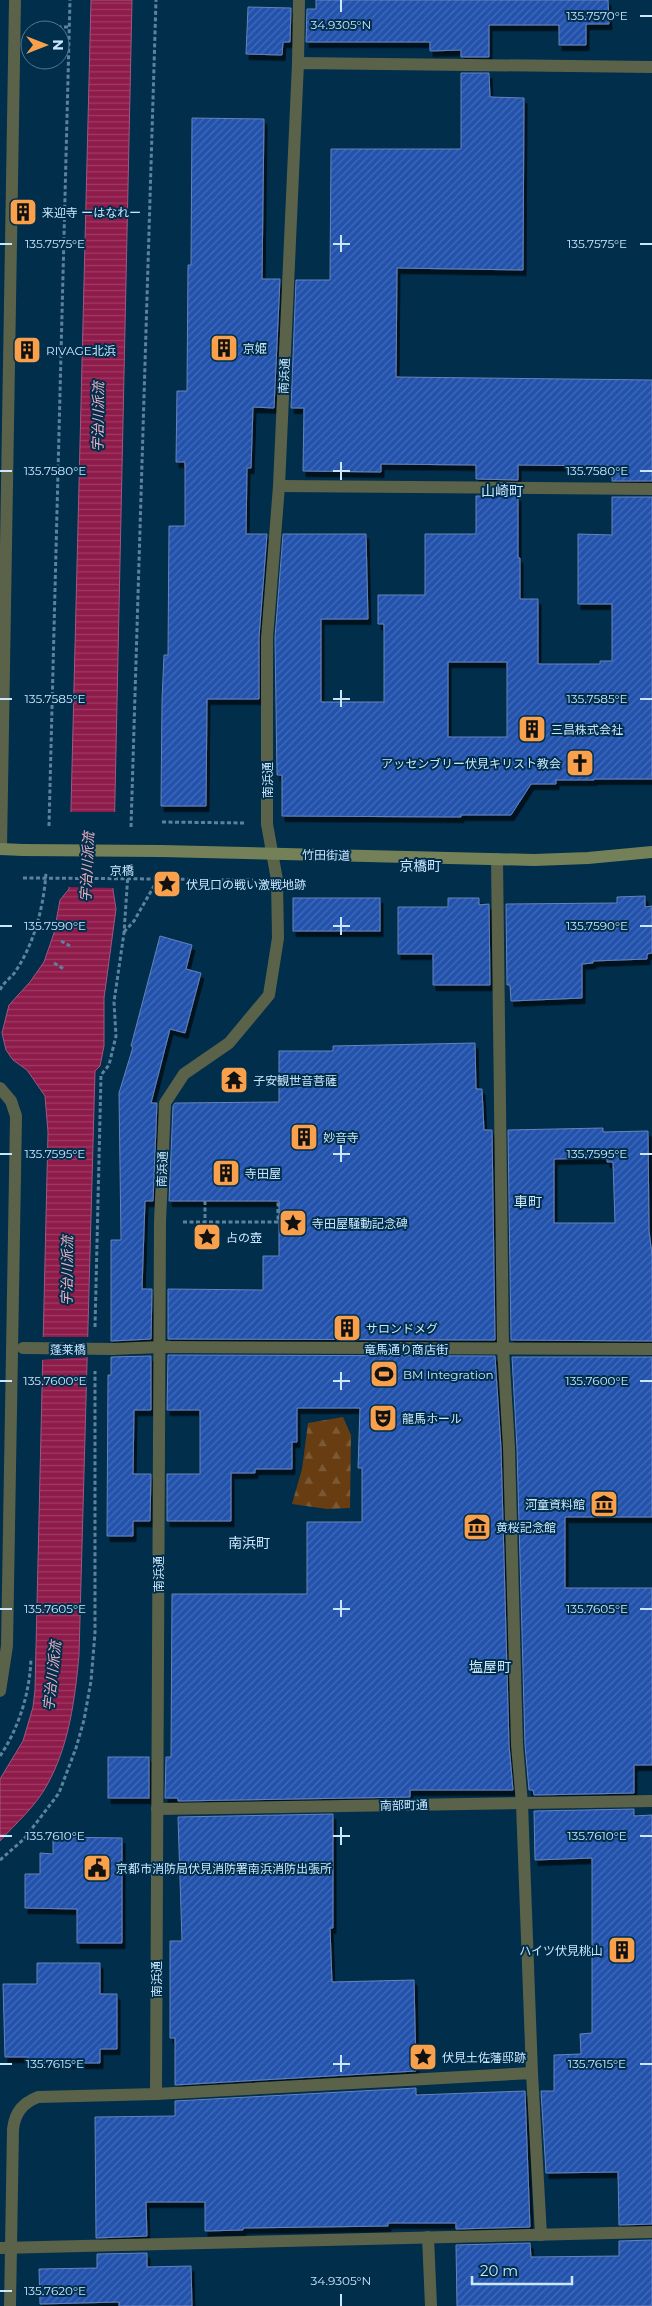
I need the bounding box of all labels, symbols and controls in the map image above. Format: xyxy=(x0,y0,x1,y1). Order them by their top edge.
text: 135.7570°E xyxy=(566,8,628,23)
text: 34.9305°N xyxy=(311,17,371,32)
north arrow xyxy=(20,20,70,70)
text: N xyxy=(49,39,67,51)
building icon: 来迎寺 ーはなれー xyxy=(8,197,38,227)
place label: 来迎寺 ーはなれー xyxy=(42,205,141,220)
text: 135.7575°E xyxy=(25,236,85,251)
text: 135.7575°E xyxy=(567,236,627,251)
building icon: 京姫 xyxy=(209,333,239,363)
building icon: RIVAGE北浜 xyxy=(12,335,42,365)
place label: 京姫 xyxy=(243,341,267,356)
place label: RIVAGE北浜 xyxy=(46,343,116,358)
street label: 南浜通 xyxy=(276,358,292,394)
water label: 宇治川派流 xyxy=(88,380,108,452)
text: 135.7580°E xyxy=(24,463,86,478)
text: 135.7580°E xyxy=(566,463,628,478)
district label: 山崎町 xyxy=(481,482,523,500)
text: 135.7585°E xyxy=(24,691,86,706)
text: 135.7585°E xyxy=(566,691,628,706)
building icon: 三昌株式会社 xyxy=(517,714,547,744)
place label: 三昌株式会社 xyxy=(551,722,623,737)
church icon: アッセンブリー伏見キリスト教会 xyxy=(565,748,595,778)
place label: アッセンブリー伏見キリスト教会 xyxy=(381,756,561,771)
street label: 南浜通 xyxy=(260,762,275,798)
water label: 宇治川派流 xyxy=(76,830,98,902)
street label: 竹田街道 xyxy=(302,847,350,863)
district label: 京橋町 xyxy=(399,857,441,875)
street label: 京橋 xyxy=(110,863,134,878)
place icon: 伏見口の戦い激戦地跡 xyxy=(152,869,182,899)
place label: 伏見口の戦い激戦地跡 xyxy=(186,877,306,892)
text: 135.7590°E xyxy=(24,918,86,933)
text: 135.7590°E xyxy=(566,918,628,933)
temple icon: 子安観世音菩薩 xyxy=(219,1065,249,1095)
place label: 子安観世音菩薩 xyxy=(253,1073,337,1088)
building icon: 妙音寺 xyxy=(289,1122,319,1152)
place label: 妙音寺 xyxy=(323,1130,359,1145)
text: 135.7595°E xyxy=(25,1146,85,1161)
text: 135.7595°E xyxy=(567,1146,627,1161)
street label: 南浜通 xyxy=(154,1151,170,1187)
building icon: 寺田屋 xyxy=(211,1158,241,1188)
place label: 寺田屋 xyxy=(245,1166,281,1181)
district label: 車町 xyxy=(514,1193,542,1211)
place icon: 寺田屋騒動記念碑 xyxy=(278,1208,308,1238)
place label: 寺田屋騒動記念碑 xyxy=(312,1216,408,1231)
place icon: 占の壺 xyxy=(192,1222,222,1252)
place label: 占の壺 xyxy=(226,1230,262,1245)
water label: 宇治川派流 xyxy=(57,1234,77,1306)
building icon: サロンドメグ xyxy=(332,1313,362,1343)
place label: サロンドメグ xyxy=(366,1321,438,1336)
street label: 蓬莱橋 xyxy=(50,1342,86,1357)
street label: 竜馬通り商店街 xyxy=(364,1342,448,1357)
sports icon: BM Integration xyxy=(369,1359,399,1389)
place label: BM Integration xyxy=(403,1367,494,1382)
text: 135.7600°E xyxy=(23,1373,87,1388)
text: 135.7600°E xyxy=(565,1373,629,1388)
theatre icon: 龍馬ホール xyxy=(368,1403,398,1433)
place label: 龍馬ホール xyxy=(402,1411,462,1426)
museum icon: 河童資料館 xyxy=(589,1489,619,1519)
place label: 河童資料館 xyxy=(525,1497,585,1512)
museum icon: 黄桜記念館 xyxy=(462,1512,492,1542)
place label: 黄桜記念館 xyxy=(496,1520,556,1535)
district label: 南浜町 xyxy=(228,1534,270,1552)
street label: 南浜通 xyxy=(151,1556,166,1592)
text: 135.7605°E xyxy=(24,1601,86,1616)
text: 135.7605°E xyxy=(566,1601,628,1616)
water label: 宇治川派流 xyxy=(39,1638,65,1712)
district label: 塩屋町 xyxy=(469,1658,511,1676)
street label: 南部町通 xyxy=(380,1797,428,1813)
text: 135.7610°E xyxy=(25,1828,85,1843)
text: 135.7610°E xyxy=(567,1828,627,1843)
public building icon: 京都市消防局伏見消防署南浜消防出張所 xyxy=(82,1853,112,1883)
place label: 京都市消防局伏見消防署南浜消防出張所 xyxy=(116,1861,332,1876)
building icon: ハイツ伏見桃山 xyxy=(607,1935,637,1965)
place label: ハイツ伏見桃山 xyxy=(519,1943,603,1958)
street label: 南浜通 xyxy=(149,1961,164,1997)
place icon: 伏見土佐藩邸跡 xyxy=(408,2042,438,2072)
place label: 伏見土佐藩邸跡 xyxy=(442,2050,526,2065)
text: 135.7615°E xyxy=(26,2056,84,2071)
text: 135.7615°E xyxy=(568,2056,626,2071)
scale bar xyxy=(472,2254,572,2286)
text: 20 m xyxy=(480,2261,518,2280)
text: 34.9305°N xyxy=(311,2273,371,2288)
text: 135.7620°E xyxy=(24,2283,86,2298)

